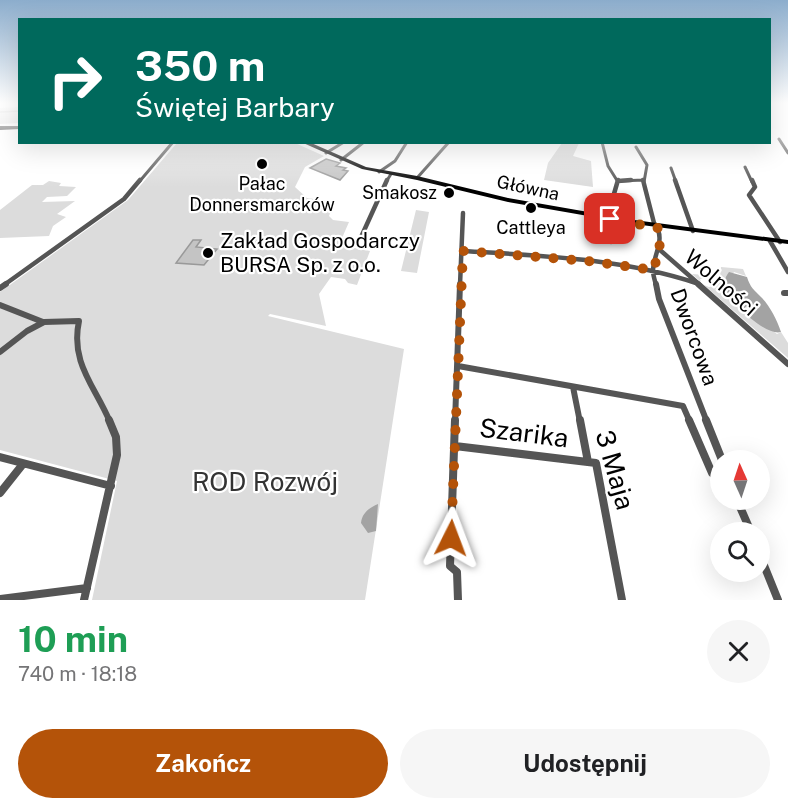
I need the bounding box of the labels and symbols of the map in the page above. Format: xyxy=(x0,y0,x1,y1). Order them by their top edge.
marker: Pałac Donnersmarcków xyxy=(255,157,269,171)
street label: Główna xyxy=(495,171,561,204)
place label: Pałac Donnersmarcków xyxy=(189,173,335,215)
place label: Smakosz xyxy=(362,182,437,203)
marker: Smakosz xyxy=(442,186,456,200)
pin xyxy=(584,193,635,244)
marker: Cattleya xyxy=(524,201,538,215)
place label: Cattleya xyxy=(496,217,566,238)
place label: Zakład Gospodarczy BURSA Sp. z o.o. xyxy=(220,228,420,277)
street label: Wolności xyxy=(680,244,763,321)
marker: Zakład Gospodarczy BURSA Sp. z o.o. xyxy=(201,246,215,260)
street label: Dworcowa xyxy=(665,285,724,389)
street label: Szarika xyxy=(478,412,570,453)
street label: 3 Maja xyxy=(589,427,642,513)
north arrow xyxy=(710,450,770,510)
park label: ROD Rozwój xyxy=(192,466,338,497)
position arrow xyxy=(419,506,483,570)

